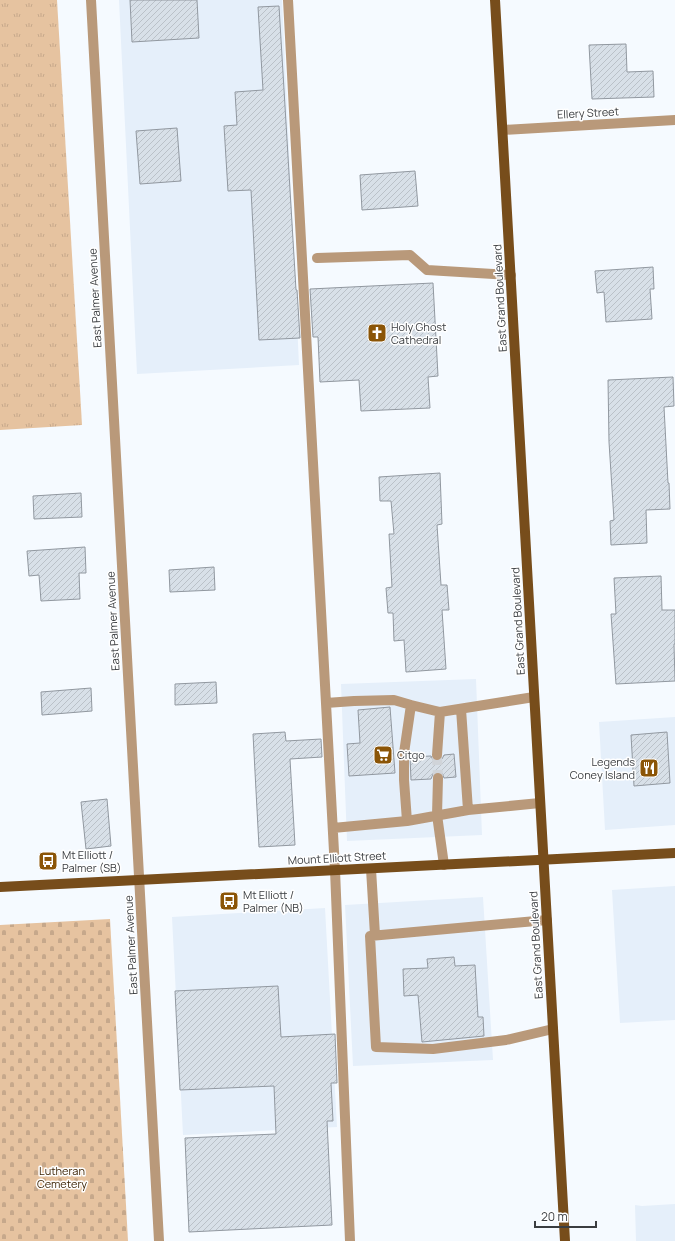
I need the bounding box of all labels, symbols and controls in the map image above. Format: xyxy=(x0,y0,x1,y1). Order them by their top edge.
street label: Ellery Street xyxy=(557,103,619,122)
street label: East Grand Boulevard xyxy=(489,244,510,352)
street label: East Palmer Avenue xyxy=(84,247,105,348)
place label: Holy Ghost Cathedral xyxy=(391,319,447,347)
church icon: Holy Ghost Cathedral xyxy=(366,322,388,344)
street label: East Grand Boulevard xyxy=(507,567,528,675)
street label: East Palmer Avenue xyxy=(102,570,123,671)
supermarket icon: Citgo xyxy=(372,744,394,766)
place label: Citgo xyxy=(397,747,425,762)
place label: Legends Coney Island xyxy=(570,754,635,782)
restaurant icon: Legends Coney Island xyxy=(638,757,660,779)
place label: Mt Elliott / Palmer (SB) xyxy=(62,847,121,875)
street label: Mount Elliott Street xyxy=(287,847,387,868)
bus stop icon: Mt Elliott / Palmer (SB) xyxy=(37,850,59,872)
place label: Mt Elliott / Palmer (NB) xyxy=(243,887,304,915)
bus stop icon: Mt Elliott / Palmer (NB) xyxy=(218,890,240,912)
street label: East Grand Boulevard xyxy=(525,891,546,999)
street label: East Palmer Avenue xyxy=(120,894,141,995)
park label: Lutheran Cemetery xyxy=(37,1163,87,1191)
scale bar xyxy=(535,1203,596,1229)
text: 20 m xyxy=(541,1208,568,1225)

